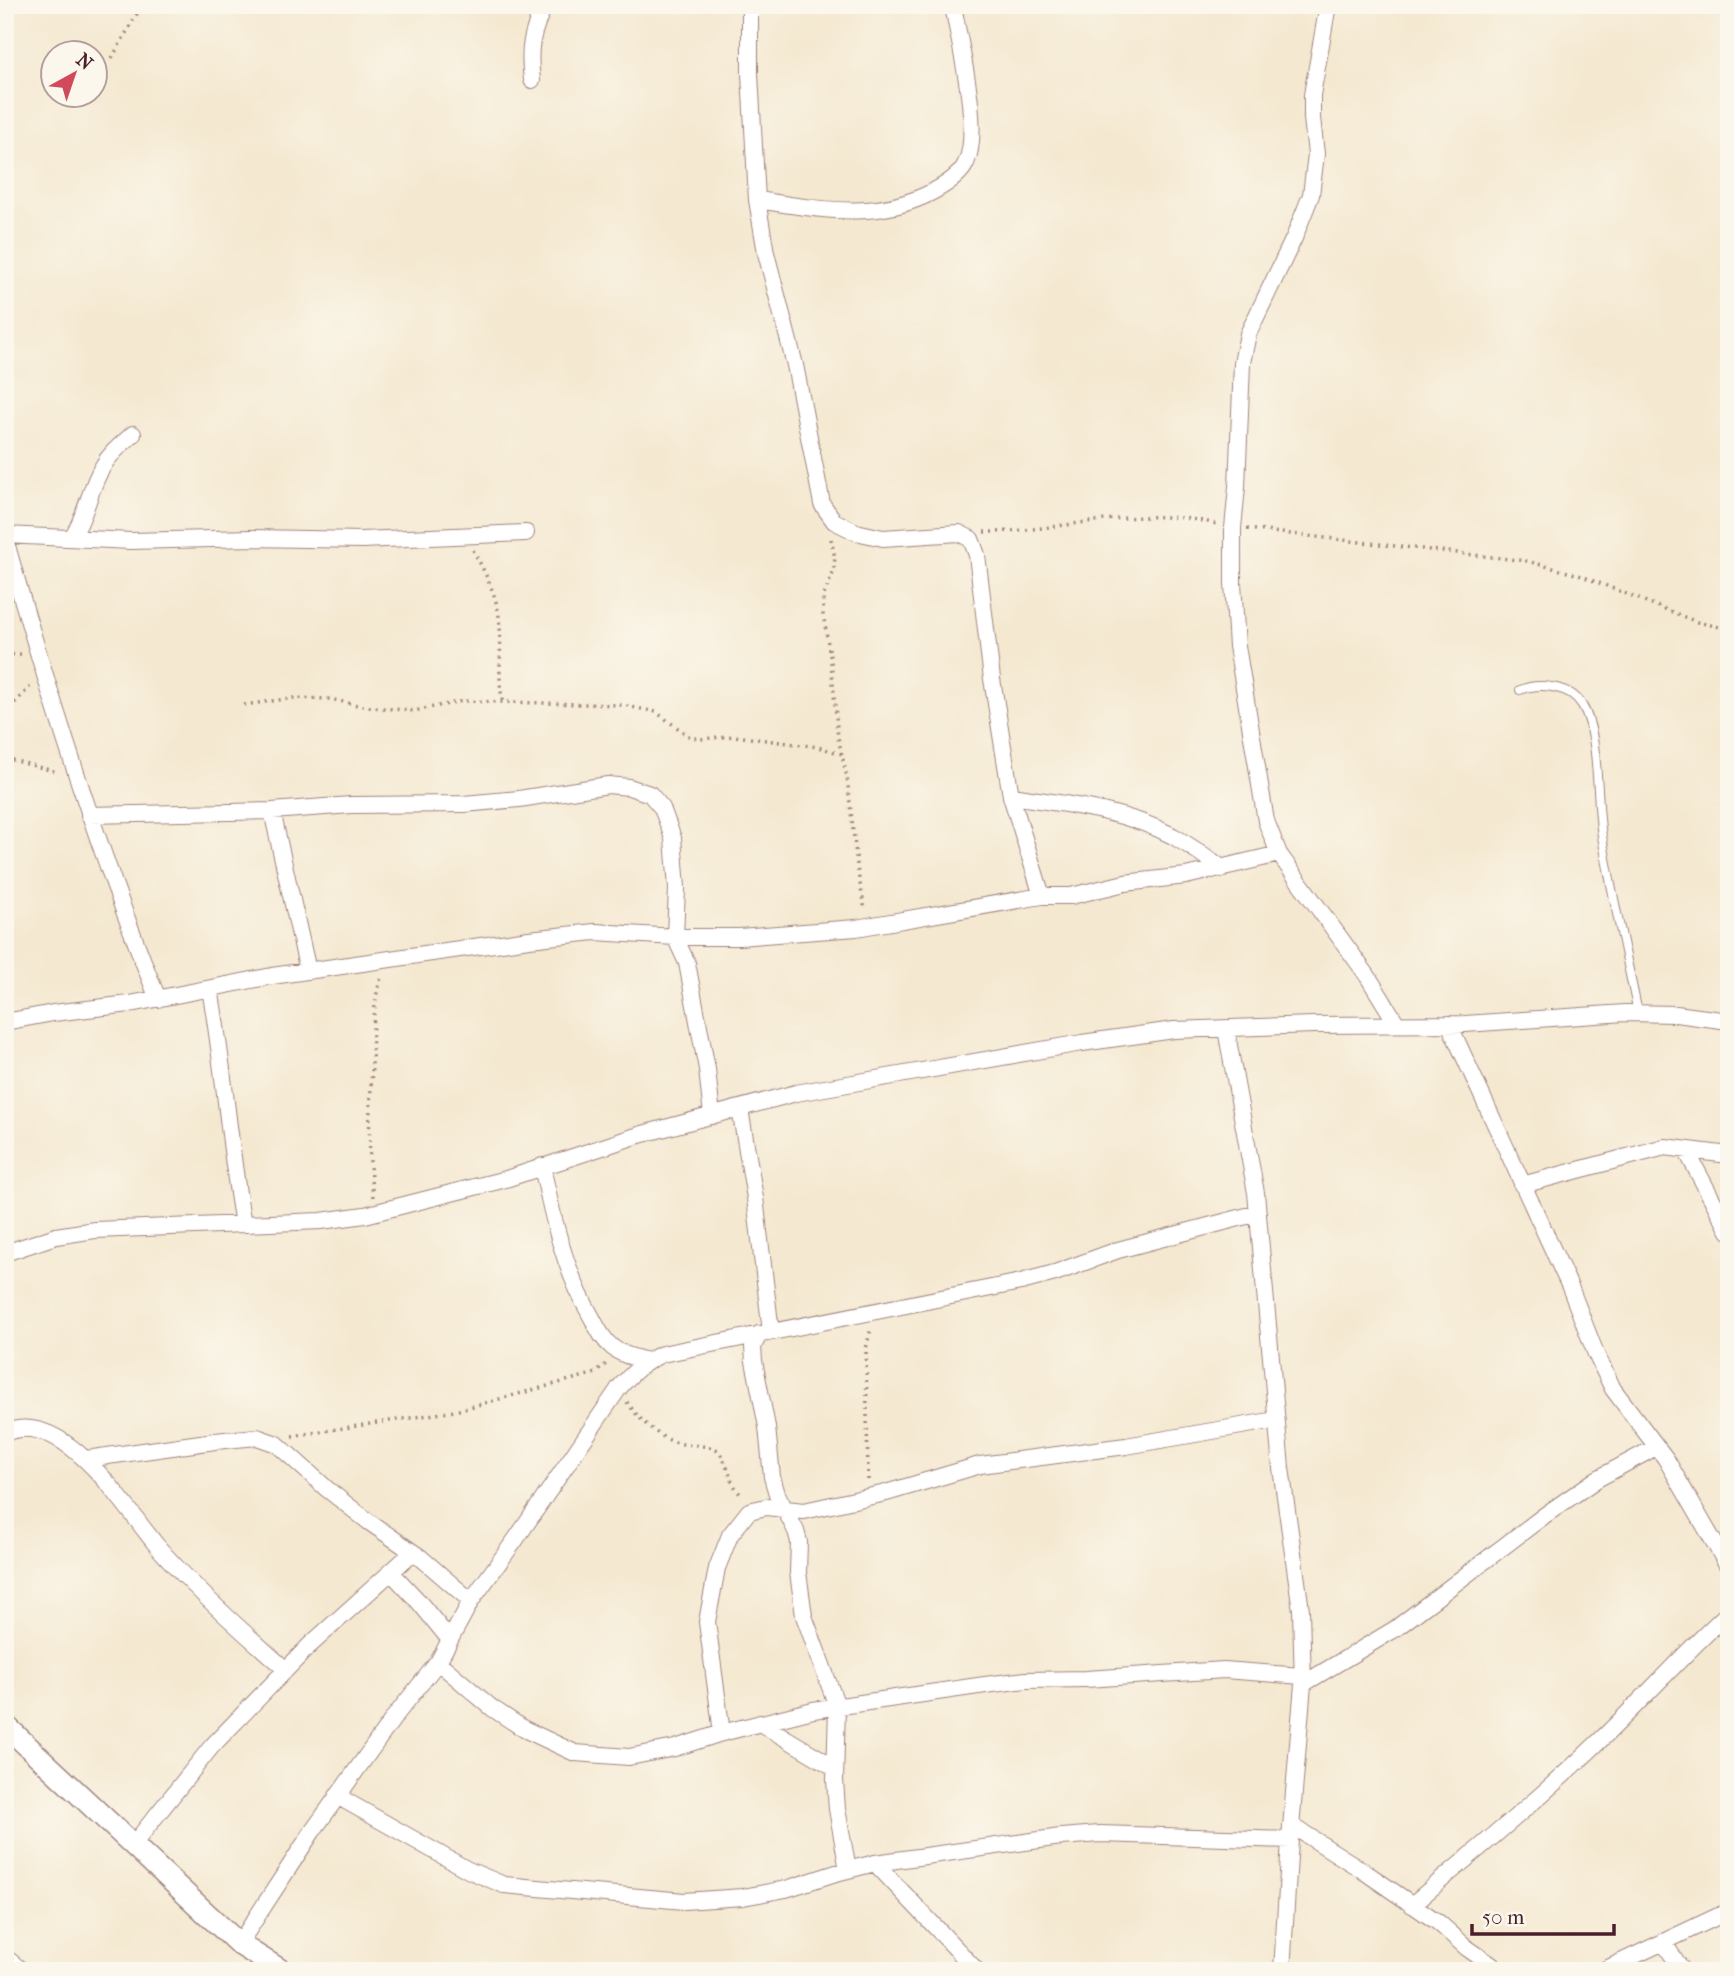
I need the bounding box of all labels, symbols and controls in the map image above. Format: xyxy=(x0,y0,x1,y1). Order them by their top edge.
north arrow xyxy=(38,38,108,108)
text: N xyxy=(72,49,97,75)
scale bar xyxy=(1472,1892,1613,1936)
text: 50 m xyxy=(1482,1905,1525,1929)

